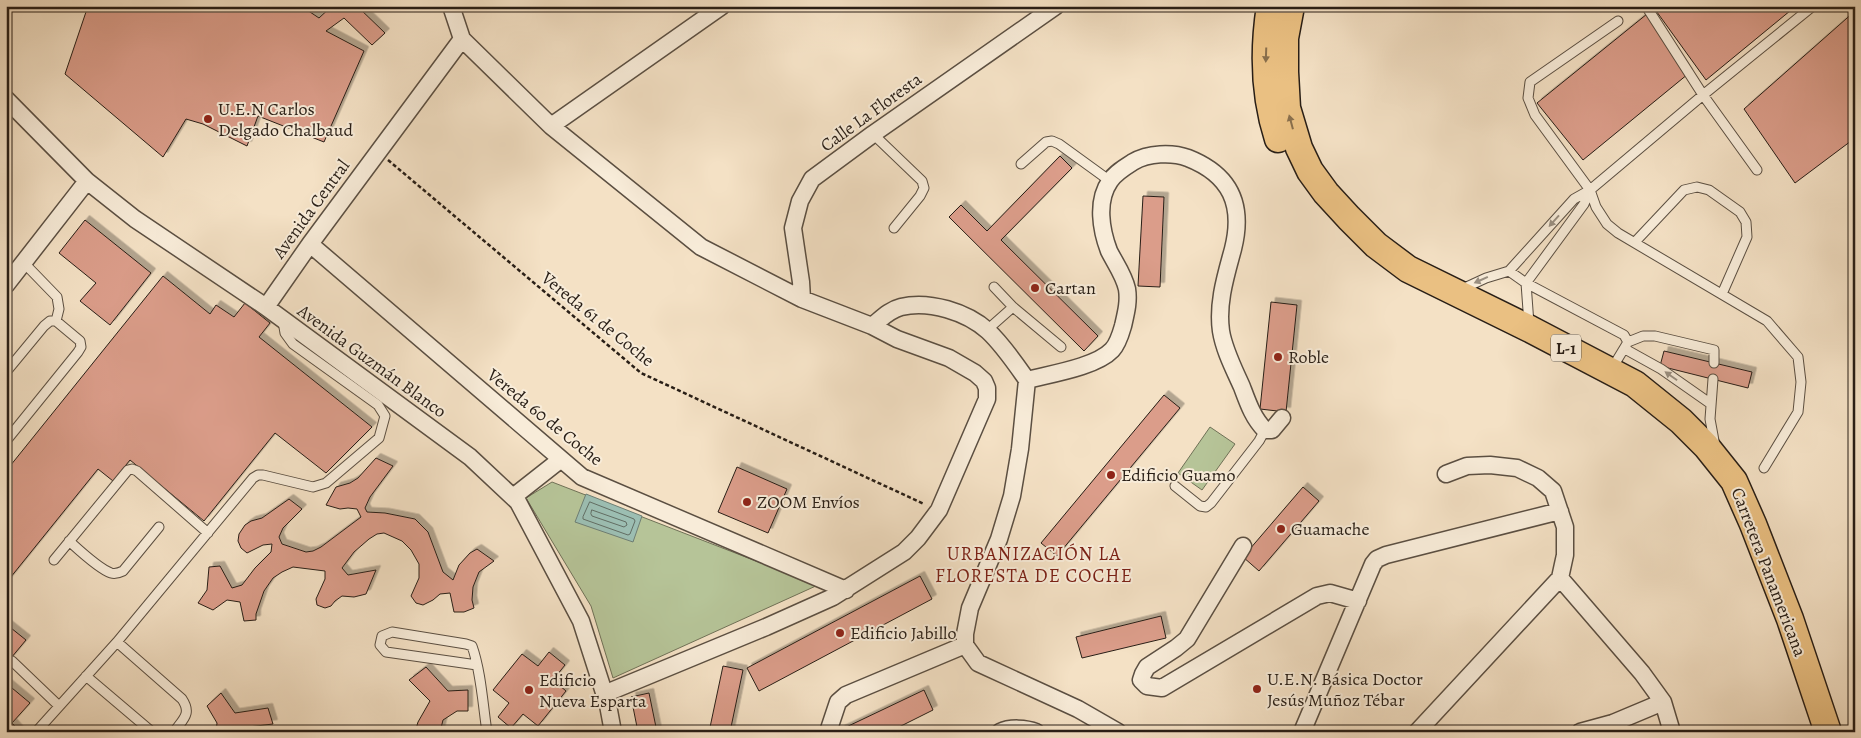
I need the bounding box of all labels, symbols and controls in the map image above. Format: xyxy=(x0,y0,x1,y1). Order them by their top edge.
one-way arrow xyxy=(1262,47,1270,63)
street label: Calle La Floresta xyxy=(815,67,927,157)
place label: U.E.N Carlos Delgado Chalbaud xyxy=(218,97,353,142)
marker: U.E.N Carlos Delgado Chalbaud xyxy=(202,113,214,125)
one-way arrow xyxy=(1287,115,1295,130)
street label: Avenida Central xyxy=(266,154,355,264)
one-way arrow xyxy=(1548,215,1560,227)
street label: Vereda 61 de Coche xyxy=(536,265,659,372)
place label: Cartan xyxy=(1045,276,1096,300)
one-way arrow xyxy=(1474,277,1488,285)
marker: Cartan xyxy=(1029,282,1041,294)
street label: Avenida Guzmán Blanco xyxy=(292,298,451,423)
road number: L-1 xyxy=(1551,334,1581,362)
place label: Roble xyxy=(1288,345,1329,369)
marker: Roble xyxy=(1272,351,1284,363)
street label: Vereda 60 de Coche xyxy=(481,362,608,471)
one-way arrow xyxy=(1664,371,1678,381)
place label: Edificio Guamo xyxy=(1121,463,1235,487)
marker: Edificio Guamo xyxy=(1105,469,1117,481)
street label: Carretera Panamericana xyxy=(1726,484,1813,661)
place label: ZOOM Envíos xyxy=(757,490,860,514)
marker: ZOOM Envíos xyxy=(741,496,753,508)
place label: Guamache xyxy=(1291,517,1369,541)
marker: Guamache xyxy=(1275,523,1287,535)
district label: URBANIZACIÓN LA FLORESTA DE COCHE xyxy=(935,541,1133,589)
place label: Edificio Jabillo xyxy=(850,621,956,645)
marker: Edificio Jabillo xyxy=(834,627,846,639)
place label: U.E.N. Básica Doctor Jesús Muñoz Tébar xyxy=(1267,667,1423,712)
place label: Edificio Nueva Esparta xyxy=(539,668,647,713)
marker: U.E.N. Básica Doctor Jesús Muñoz Tébar xyxy=(1251,683,1263,695)
marker: Edificio Nueva Esparta xyxy=(523,684,535,696)

